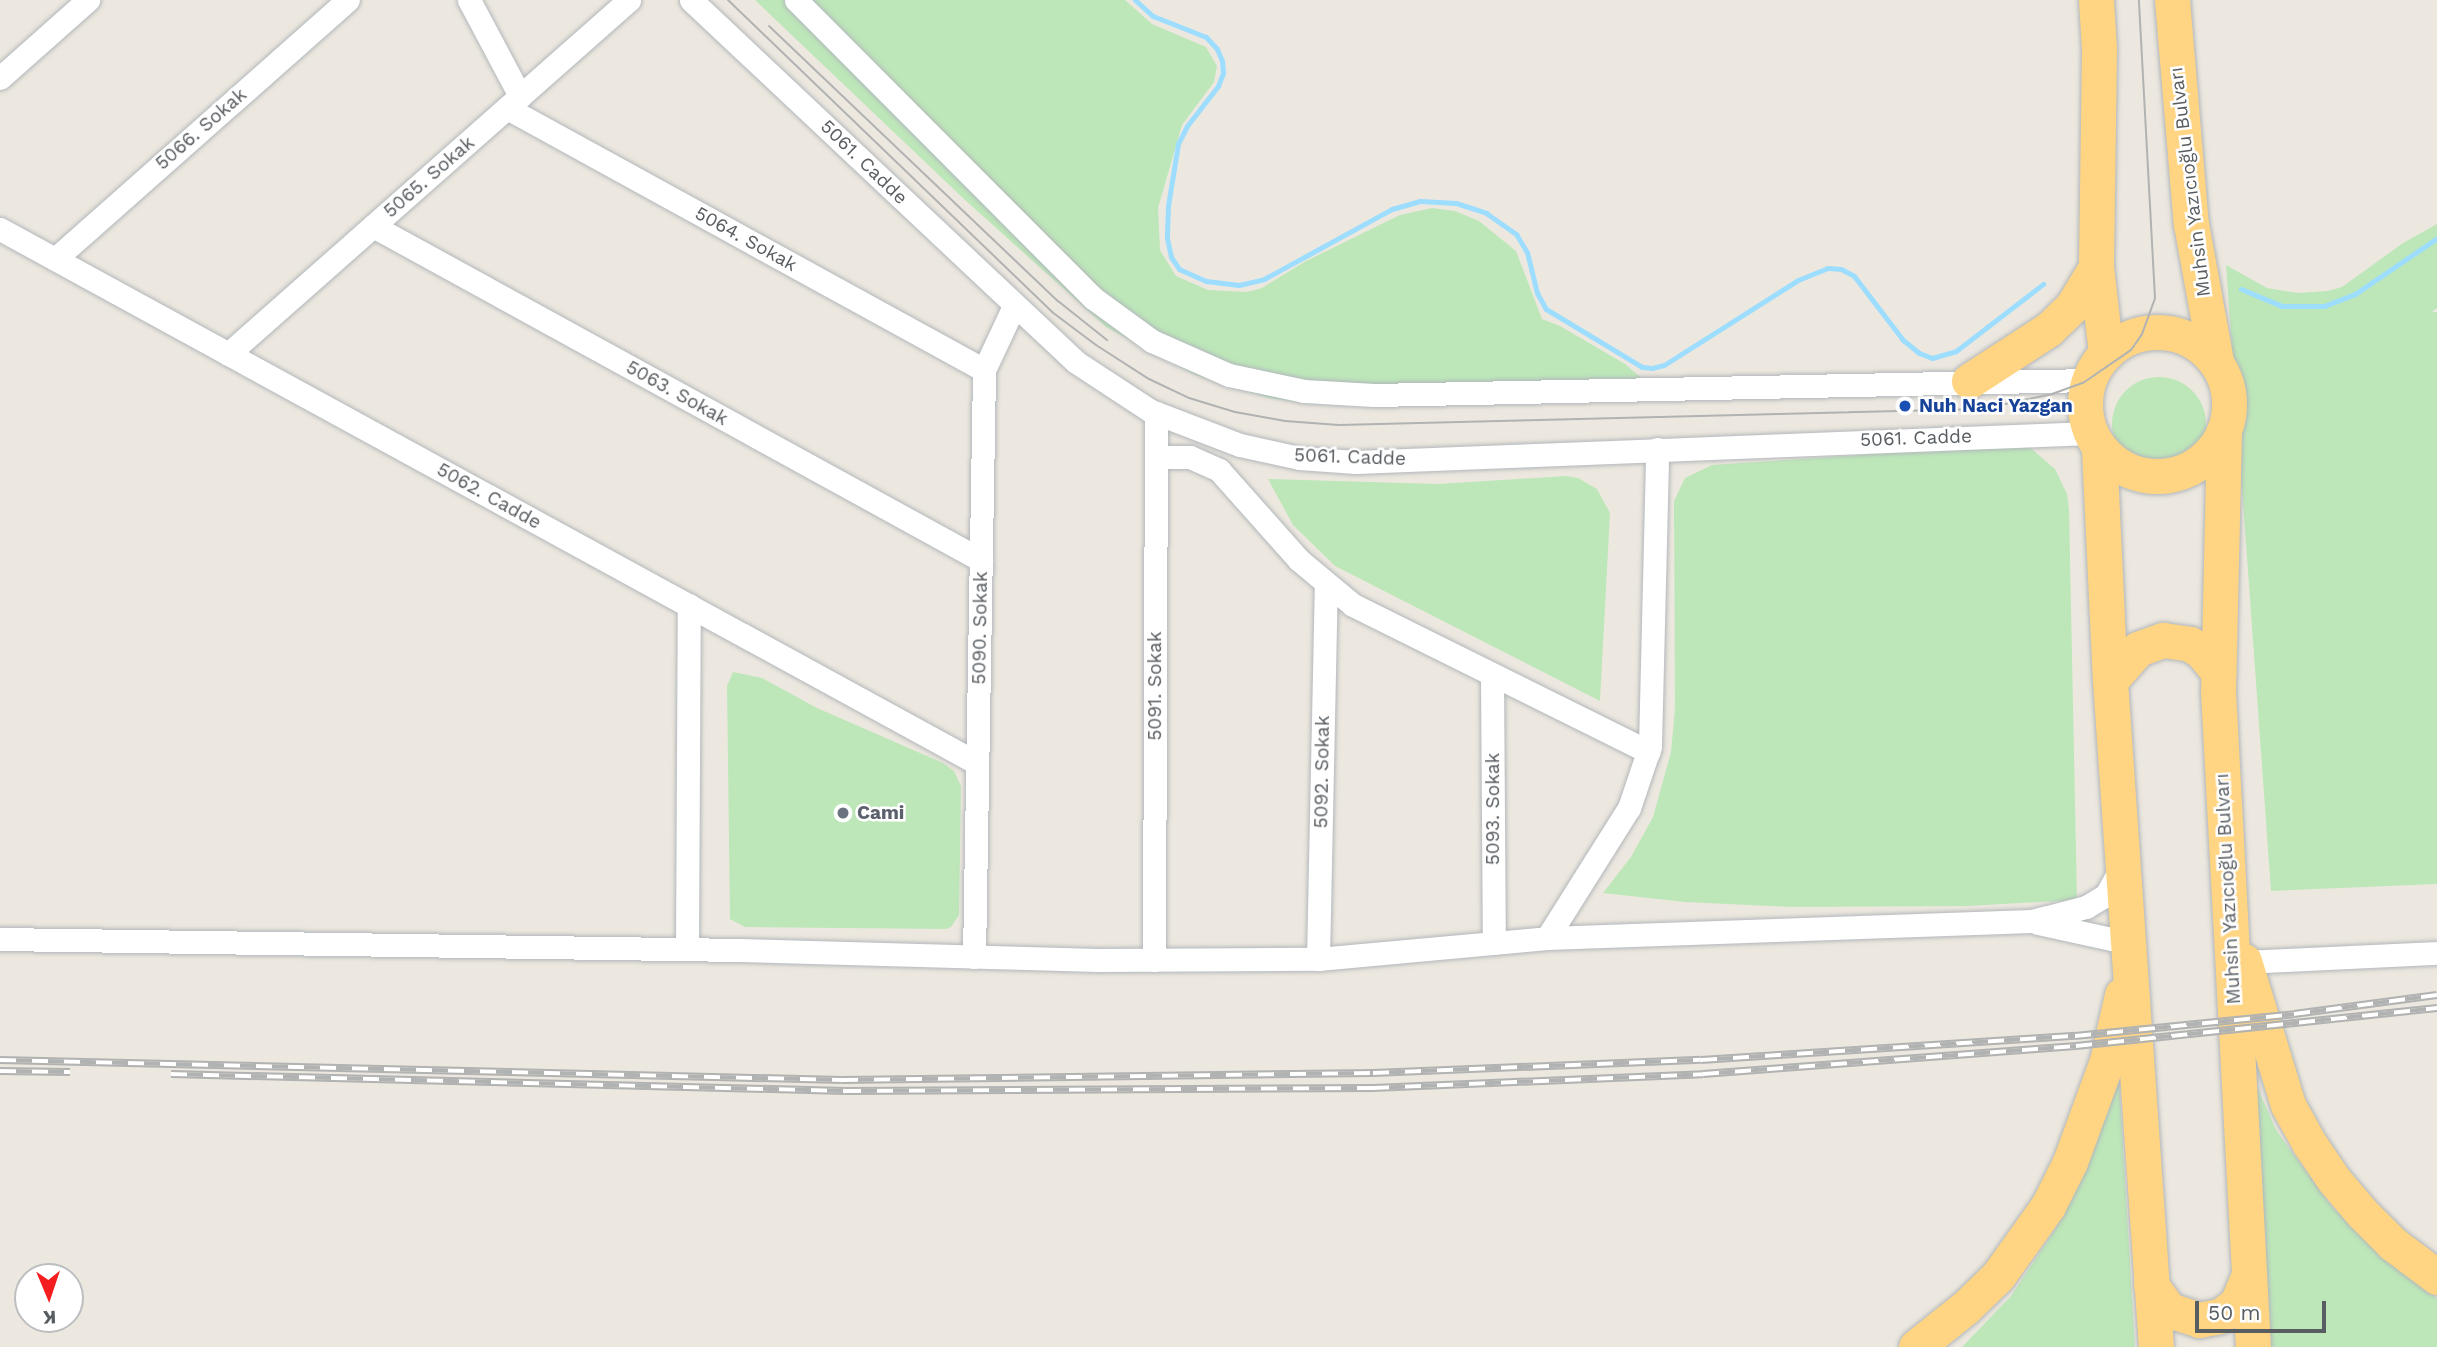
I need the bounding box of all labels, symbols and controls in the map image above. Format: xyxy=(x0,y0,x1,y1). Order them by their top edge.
street label: Muhsin Yazıcıoğlu Bulvarı xyxy=(2165,65,2215,299)
street label: 5066. Sokak xyxy=(151,83,251,175)
street label: 5061. Cadde xyxy=(816,115,912,209)
street label: 5065. Sokak xyxy=(379,131,479,223)
street label: 5064. Sokak xyxy=(691,202,801,276)
street label: 5063. Sokak xyxy=(622,356,732,430)
place label: Nuh Naci Yazgan xyxy=(1919,395,2073,417)
marker: Nuh Naci Yazgan xyxy=(1897,398,1913,414)
street label: 5061. Cadde xyxy=(1860,425,1972,451)
street label: 5061. Cadde xyxy=(1294,444,1406,470)
street label: 5062. Cadde xyxy=(433,458,545,534)
street label: 5090. Sokak xyxy=(968,571,992,685)
street label: 5091. Sokak xyxy=(1144,631,1166,741)
street label: 5092. Sokak xyxy=(1310,715,1334,829)
street label: 5093. Sokak xyxy=(1482,753,1504,865)
street label: Muhsin Yazıcıoğlu Bulvarı xyxy=(2211,773,2245,1005)
place label: Cami xyxy=(857,802,904,824)
marker: Cami xyxy=(835,805,851,821)
north arrow xyxy=(14,1263,84,1333)
scale bar xyxy=(2199,1288,2330,1332)
text: 50 m xyxy=(2208,1300,2260,1325)
text: K xyxy=(43,1306,57,1329)

